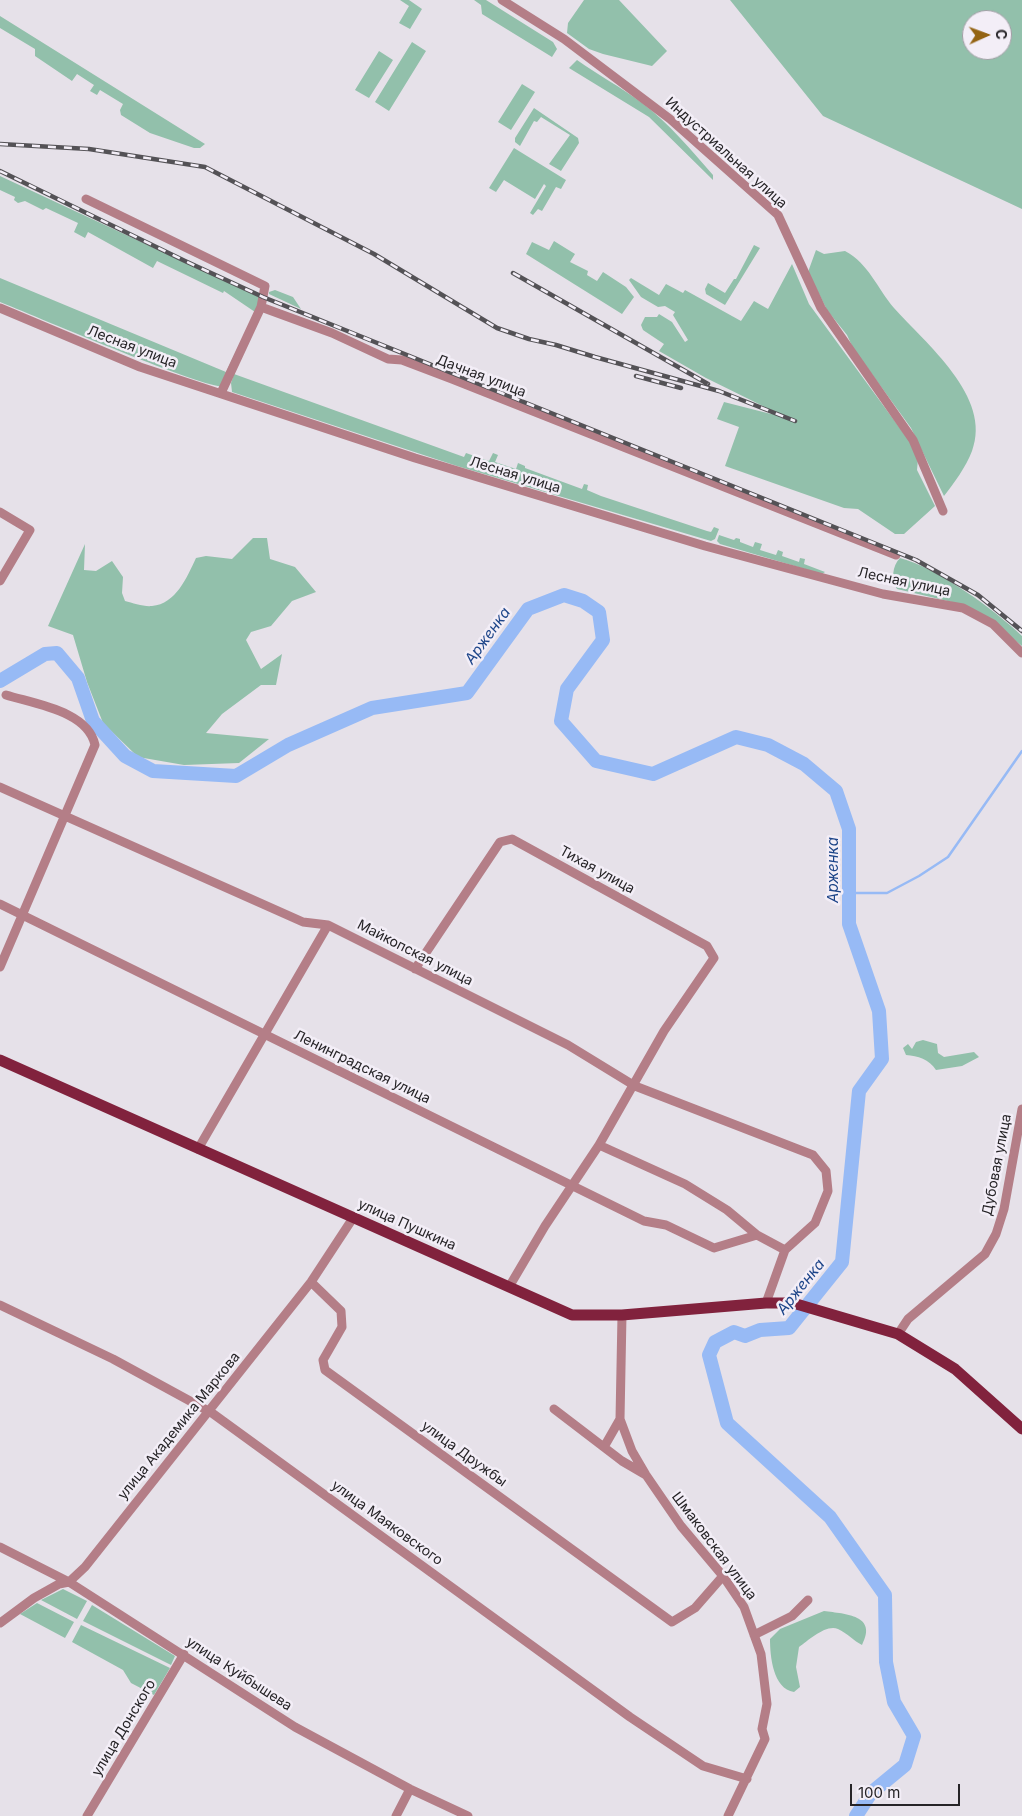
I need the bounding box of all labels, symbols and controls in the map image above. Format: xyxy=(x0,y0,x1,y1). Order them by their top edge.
north arrow xyxy=(962,10,1012,60)
text: С xyxy=(993,29,1010,40)
street label: Индустриальная улица xyxy=(662,94,790,212)
street label: Лесная улица xyxy=(85,322,179,372)
street label: Дачная улица xyxy=(434,351,528,401)
street label: Лесная улица xyxy=(467,453,563,497)
street label: Лесная улица xyxy=(856,564,952,600)
water label: Арженка xyxy=(461,604,515,668)
water label: Арженка xyxy=(824,837,842,903)
street label: Тихая улица xyxy=(556,842,638,898)
street label: Майкопская улица xyxy=(354,917,476,989)
street label: Ленинградская улица xyxy=(291,1027,433,1107)
street label: Дубовая улица xyxy=(979,1113,1015,1217)
street label: улица Пушкина xyxy=(355,1196,459,1254)
water label: Арженка xyxy=(773,1256,829,1318)
street label: улица Академика Маркова xyxy=(114,1349,244,1503)
street label: улица Дружбы xyxy=(418,1417,510,1491)
street label: улица Маяковского xyxy=(328,1477,446,1569)
street label: Шмаковская улица xyxy=(668,1489,760,1603)
street label: улица Куйбышева xyxy=(183,1634,295,1714)
street label: улица Донского xyxy=(89,1677,159,1779)
scale bar xyxy=(852,1774,962,1806)
text: 100 m xyxy=(858,1783,900,1802)

